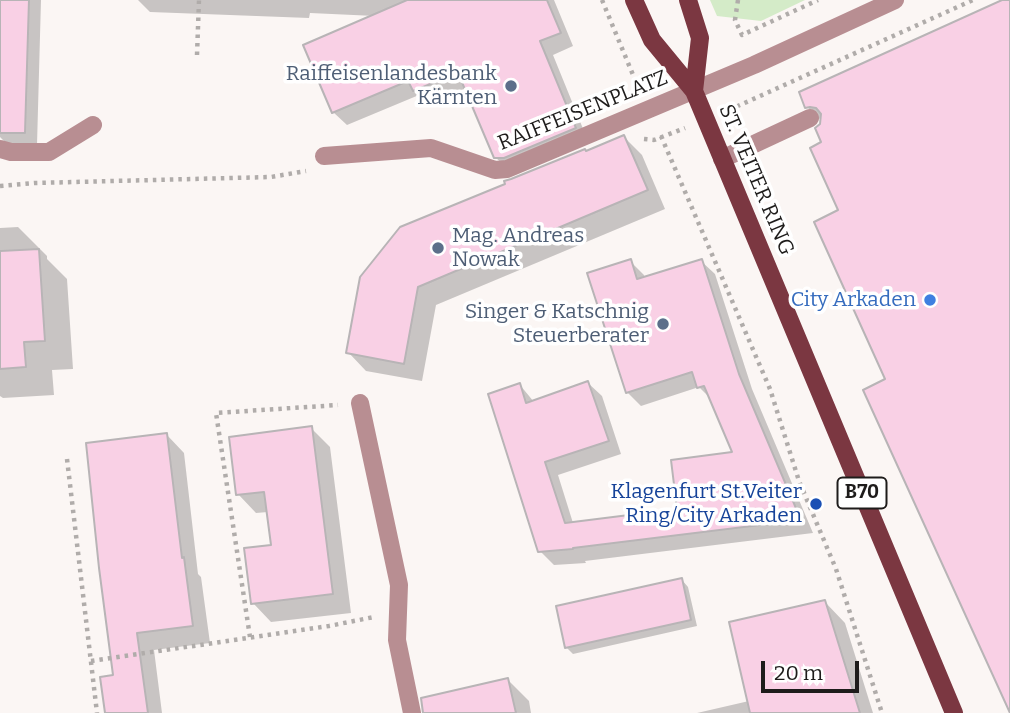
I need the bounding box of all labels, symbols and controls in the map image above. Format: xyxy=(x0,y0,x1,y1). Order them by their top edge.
place label: Raiffeisenlandesbank Kärnten xyxy=(286,61,497,111)
street label: RAIFFEISENPLATZ xyxy=(494,65,672,157)
marker: Raiffeisenlandesbank Kärnten xyxy=(503,78,519,94)
street label: ST. VEITER RING xyxy=(713,101,799,259)
place label: Mag. Andreas Nowak xyxy=(452,223,584,273)
marker: Mag. Andreas Nowak xyxy=(430,240,446,256)
place label: City Arkaden xyxy=(791,287,916,313)
marker: City Arkaden xyxy=(922,292,938,308)
place label: Singer & Katschnig Steuerberater xyxy=(465,299,649,349)
marker: Singer & Katschnig Steuerberater xyxy=(655,316,671,332)
road number: B70 xyxy=(838,478,886,508)
place label: Klagenfurt St.Veiter Ring/City Arkaden xyxy=(610,479,802,529)
marker: Klagenfurt St.Veiter Ring/City Arkaden xyxy=(808,496,824,512)
scale bar xyxy=(765,646,863,690)
text: 20 m xyxy=(774,660,823,686)

